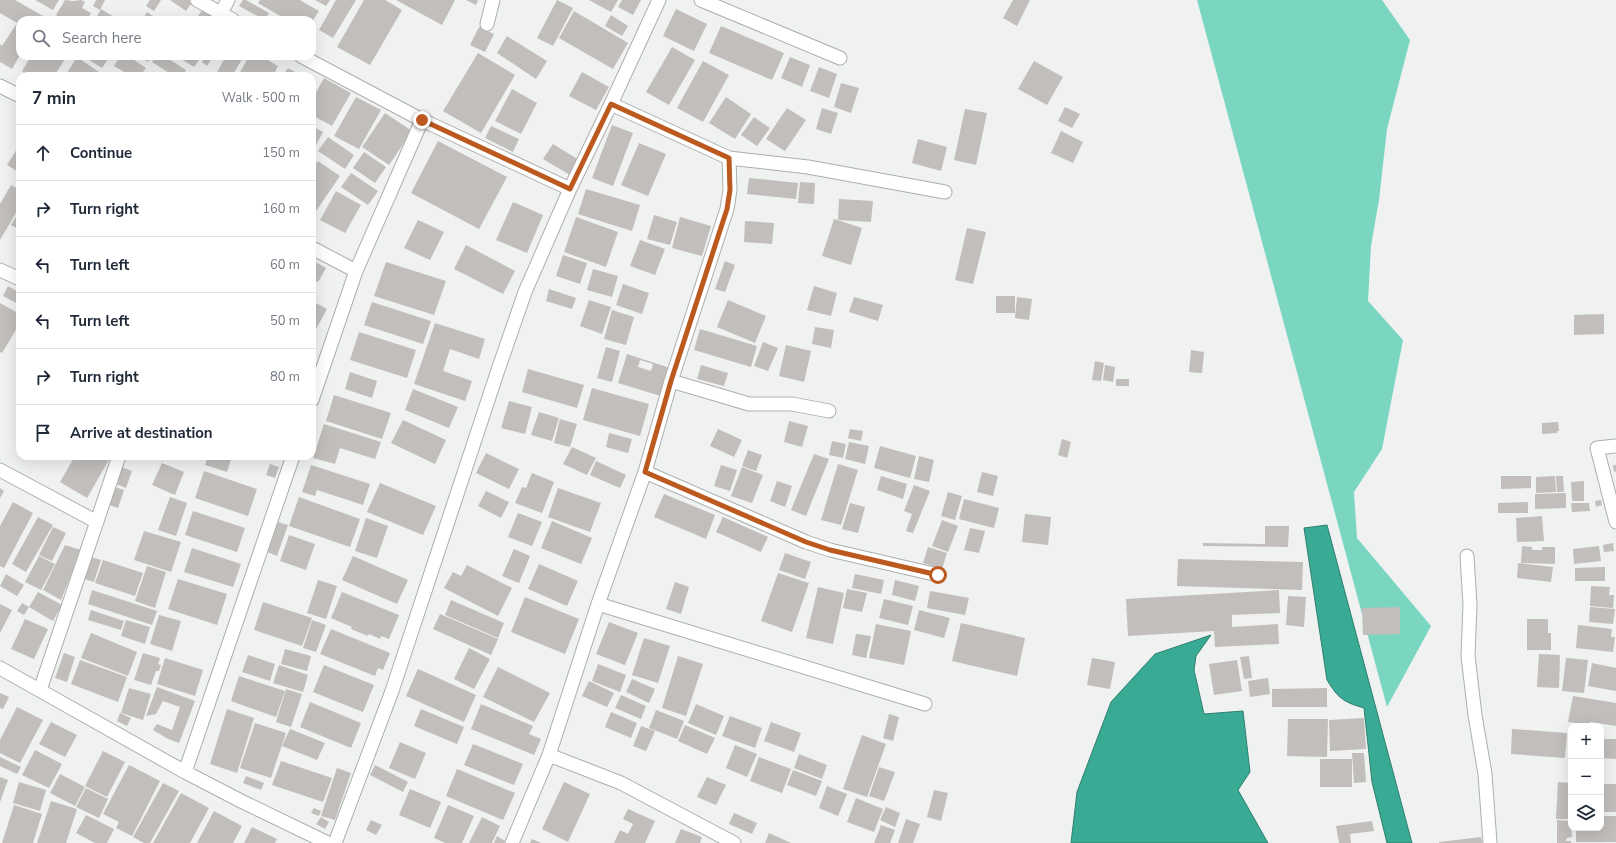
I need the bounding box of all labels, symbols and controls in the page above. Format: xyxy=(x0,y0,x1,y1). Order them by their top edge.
search box xyxy=(16,16,316,60)
icon: search xyxy=(30,27,52,49)
text: Search here xyxy=(62,28,142,48)
text: 7 min xyxy=(32,87,76,110)
text: Walk · 500 m xyxy=(222,89,300,107)
route end xyxy=(413,111,431,129)
icon: ahead xyxy=(32,142,54,164)
text: Continue xyxy=(70,143,132,163)
text: 150 m xyxy=(262,144,300,162)
icon: right xyxy=(32,198,54,220)
text: Turn right xyxy=(70,199,139,219)
text: 160 m xyxy=(262,200,300,218)
icon: left xyxy=(32,254,54,276)
text: Turn left xyxy=(70,255,129,275)
text: 60 m xyxy=(270,256,300,274)
icon: left xyxy=(32,310,54,332)
text: Turn left xyxy=(70,311,129,331)
text: 50 m xyxy=(270,312,300,330)
icon: right xyxy=(32,366,54,388)
text: Turn right xyxy=(70,367,139,387)
text: 80 m xyxy=(270,368,300,386)
icon: arrive xyxy=(32,422,54,444)
text: Arrive at destination xyxy=(70,423,213,443)
route start xyxy=(929,566,947,584)
map controls xyxy=(1568,723,1604,831)
button: + xyxy=(1568,723,1604,759)
button: − xyxy=(1568,759,1604,795)
button: layers xyxy=(1568,795,1604,831)

